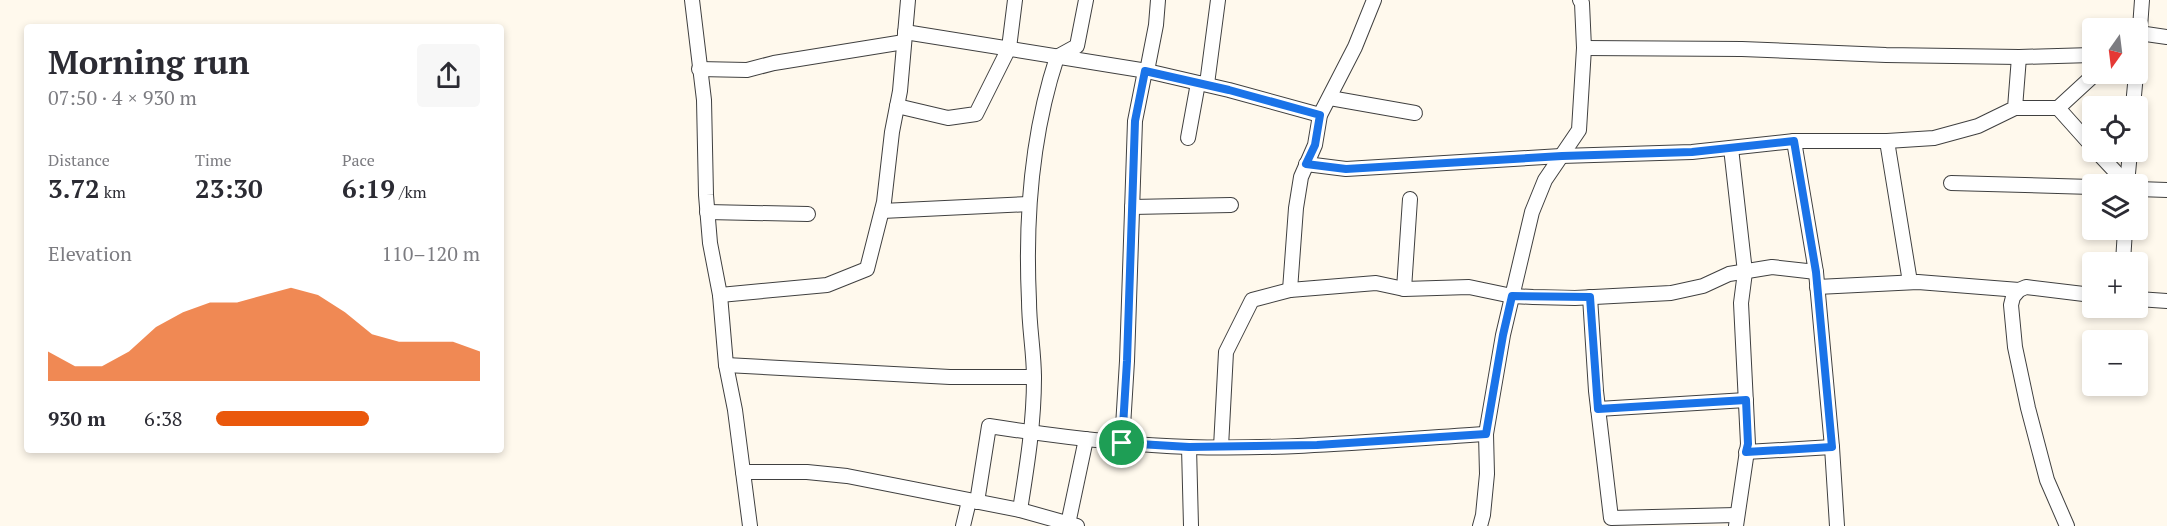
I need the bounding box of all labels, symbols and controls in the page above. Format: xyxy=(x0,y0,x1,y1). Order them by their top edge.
north arrow xyxy=(2082,18,2148,84)
map controls xyxy=(2082,18,2148,396)
text: Morning run xyxy=(48,40,250,83)
button: share xyxy=(417,44,480,107)
text: 07:50 · 4 × 930 m xyxy=(48,84,197,111)
button: locate xyxy=(2082,96,2148,162)
text: Distance xyxy=(48,149,110,171)
text: Time xyxy=(195,149,232,171)
text: Pace xyxy=(342,149,375,171)
text: 3.72 xyxy=(48,171,100,205)
text: 23:30 xyxy=(195,171,263,205)
text: 6:19 xyxy=(342,171,395,205)
button: layers xyxy=(2082,174,2148,240)
text: km xyxy=(100,181,126,203)
text: /km xyxy=(395,181,426,203)
text: Elevation xyxy=(48,240,132,267)
text: 110–120 m xyxy=(381,240,480,267)
button: + xyxy=(2082,252,2148,318)
button: − xyxy=(2082,330,2148,396)
text: 930 m xyxy=(48,405,106,432)
text: 6:38 xyxy=(144,405,183,432)
pin xyxy=(1096,417,1147,468)
icon: arrive xyxy=(1105,426,1138,459)

